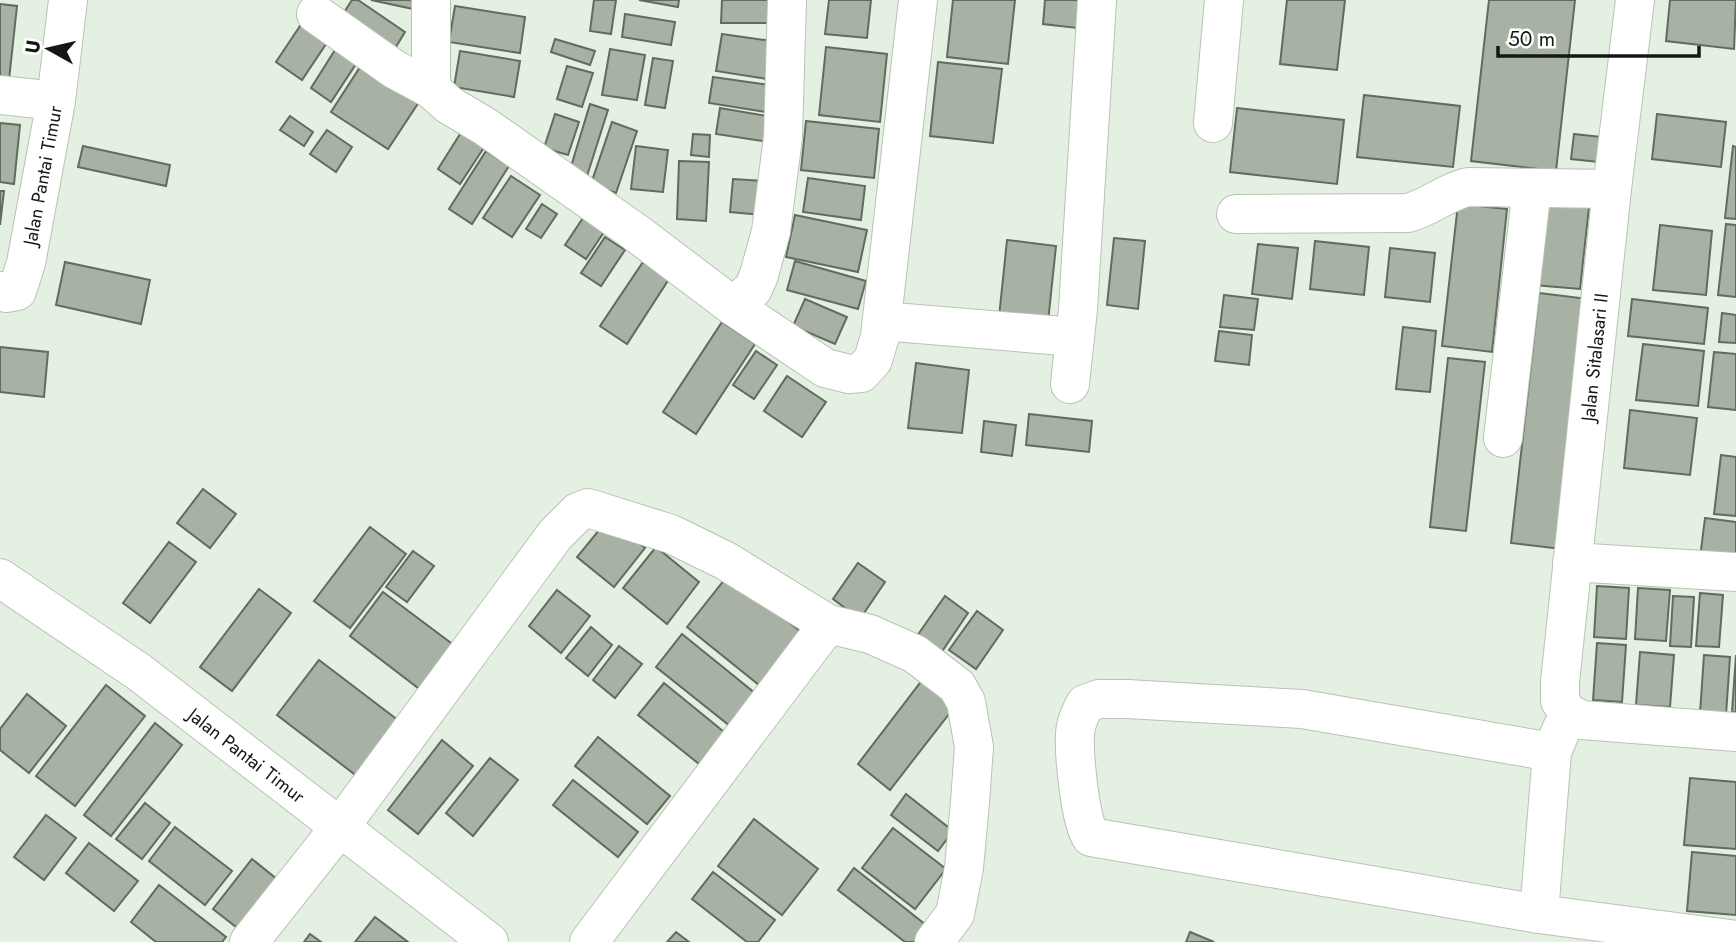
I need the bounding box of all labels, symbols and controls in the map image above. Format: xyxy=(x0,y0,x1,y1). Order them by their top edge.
north arrow xyxy=(14,14,84,84)
scale bar xyxy=(1498,14,1699,58)
text: 50 m xyxy=(1508,24,1555,54)
text: U xyxy=(18,38,47,55)
street label: Jalan Pantai Timur xyxy=(16,103,68,250)
street label: Jalan Sitalasari II xyxy=(1574,292,1614,426)
street label: Jalan Pantai Timur xyxy=(180,699,311,809)

